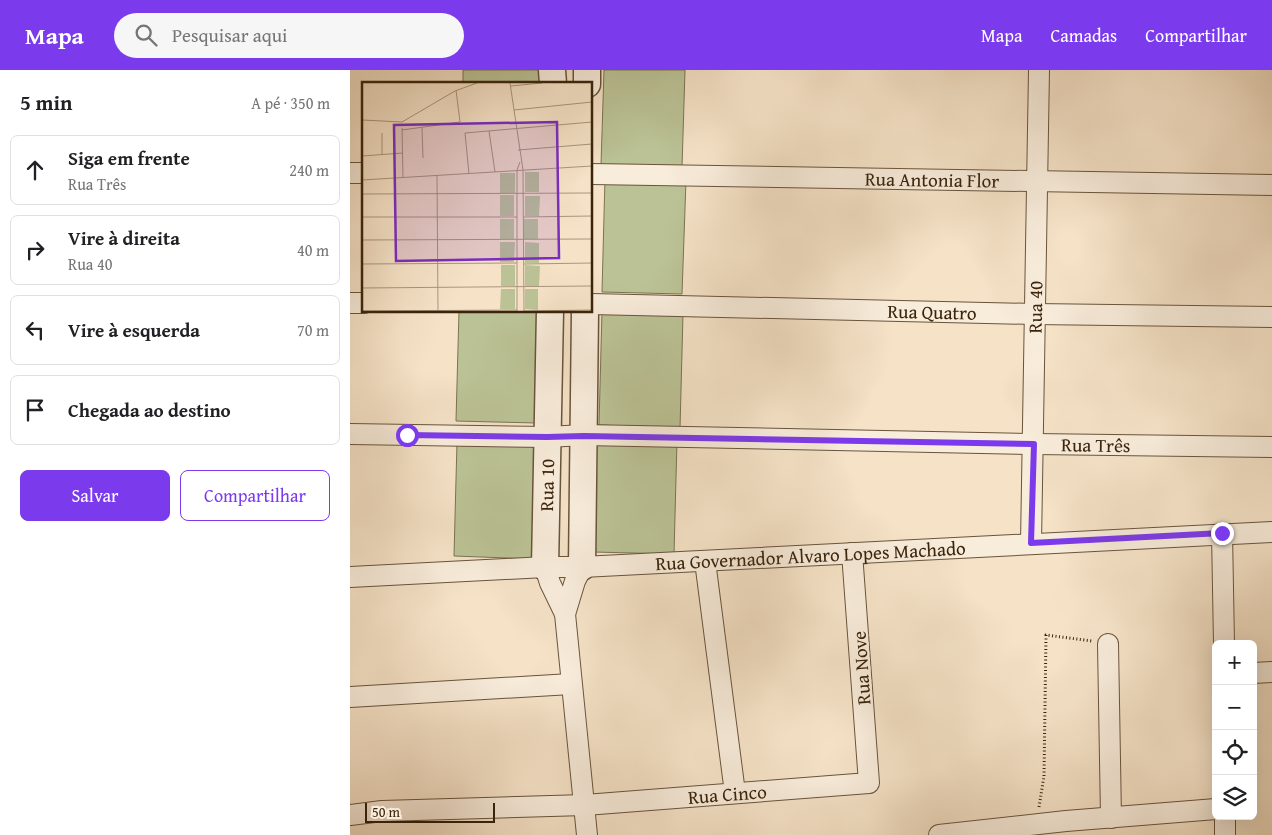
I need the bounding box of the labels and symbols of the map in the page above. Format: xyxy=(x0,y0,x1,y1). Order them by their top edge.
inset map xyxy=(362,82,592,312)
street label: Rua Antonia Flor xyxy=(865,164,1000,195)
street label: Rua 40 xyxy=(1021,280,1049,334)
street label: Rua Quatro xyxy=(887,297,977,327)
route start xyxy=(396,424,419,447)
street label: Rua Três xyxy=(1061,430,1131,459)
street label: Rua 10 xyxy=(532,458,561,512)
route end xyxy=(1211,522,1234,545)
street label: Rua Governador Alvaro Lopes Machado xyxy=(655,534,966,577)
street label: Rua Nove xyxy=(844,630,878,706)
street label: Rua Cinco xyxy=(687,777,768,811)
scale bar xyxy=(365,800,495,823)

